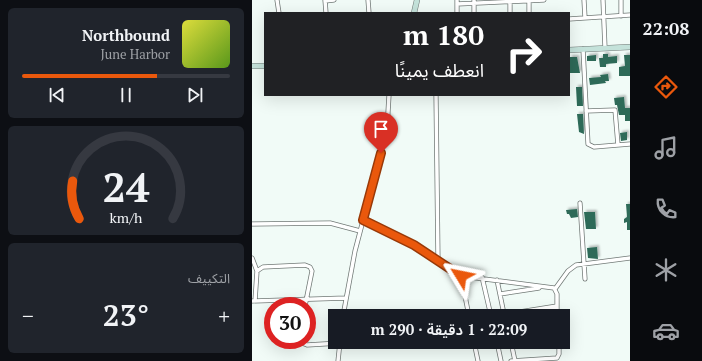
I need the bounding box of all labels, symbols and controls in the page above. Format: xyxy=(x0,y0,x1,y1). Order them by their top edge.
text: 180 m xyxy=(403,16,484,53)
text: 22:08 xyxy=(643,16,689,40)
text: Northbound xyxy=(82,25,170,45)
icon: right xyxy=(498,28,550,80)
text: June Harbor xyxy=(100,45,170,63)
text: انعطف يمينًا xyxy=(395,58,484,82)
icon: directions xyxy=(652,73,680,101)
icon: previous xyxy=(46,84,68,106)
icon: pause xyxy=(115,84,137,106)
icon: next xyxy=(184,84,206,106)
pin xyxy=(364,112,398,153)
icon: arrive xyxy=(370,118,392,140)
icon: music xyxy=(652,134,680,162)
text: 24 xyxy=(102,158,150,213)
icon: phone xyxy=(652,195,680,223)
text: km/h xyxy=(110,207,143,226)
position arrow xyxy=(440,255,482,297)
icon: climate xyxy=(652,256,680,284)
text: التكييف xyxy=(188,269,230,287)
text: 23° xyxy=(103,295,149,335)
speed limit sign: 30 xyxy=(264,297,316,349)
text: − xyxy=(22,301,34,330)
text: + xyxy=(218,301,230,330)
icon: car xyxy=(652,317,680,345)
text: 22:09 · 1 دقيقة · 290 m xyxy=(371,319,527,339)

